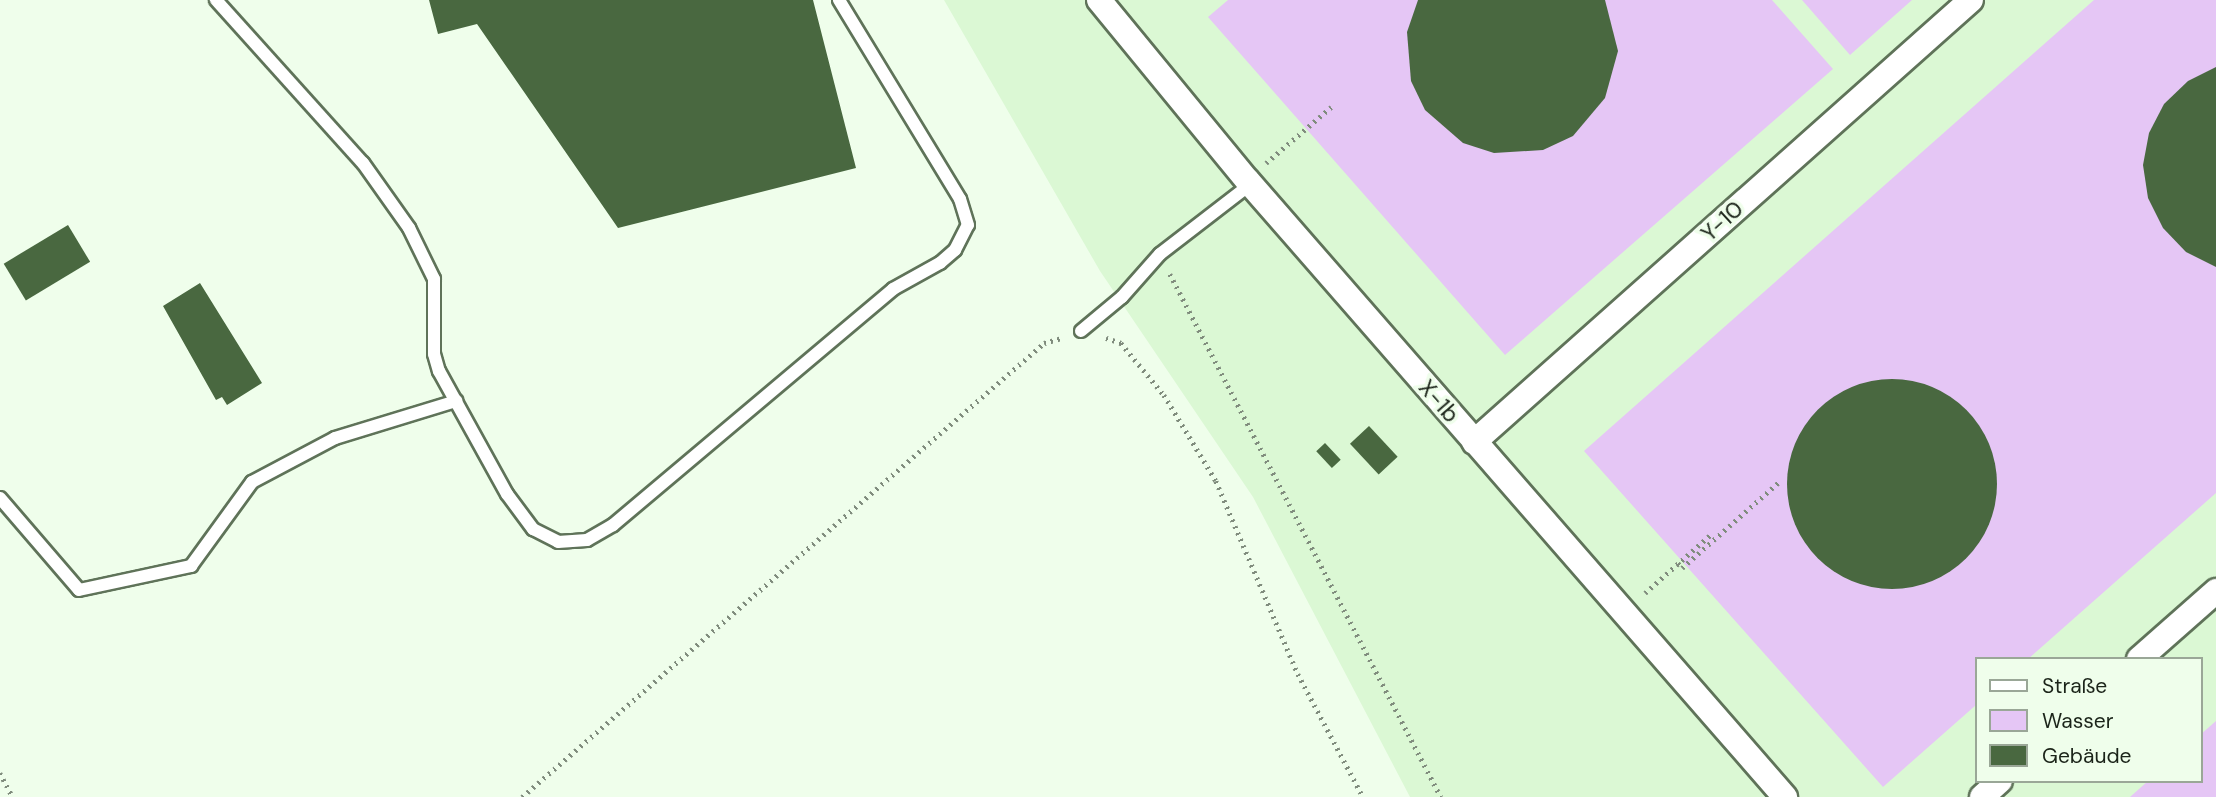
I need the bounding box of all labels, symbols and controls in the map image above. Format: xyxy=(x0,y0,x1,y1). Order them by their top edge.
street label: Y-10 xyxy=(1695,195,1749,247)
street label: X-1b xyxy=(1413,374,1465,428)
legend xyxy=(1974,657,2202,783)
text: Straße xyxy=(2042,672,2107,700)
text: Wasser xyxy=(2042,707,2114,735)
text: Gebäude xyxy=(2042,742,2132,770)

